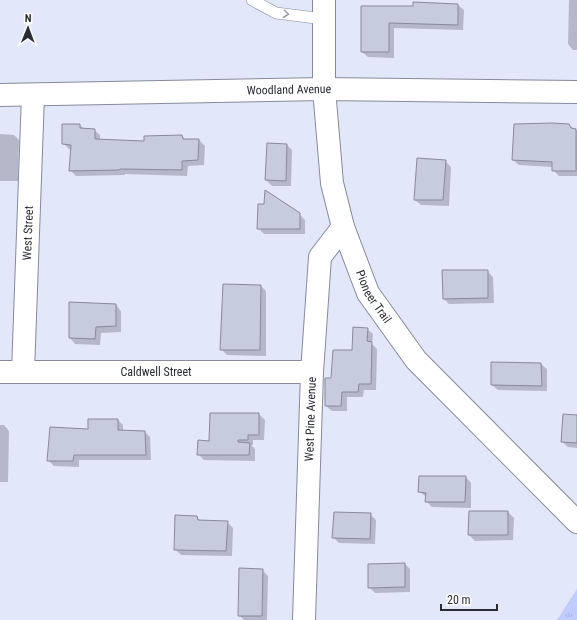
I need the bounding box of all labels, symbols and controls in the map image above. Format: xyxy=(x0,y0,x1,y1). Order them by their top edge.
north arrow xyxy=(8,8,48,48)
one-way arrow xyxy=(283,10,289,19)
text: N xyxy=(25,12,32,25)
street label: Woodland Avenue xyxy=(247,82,332,97)
street label: West Street xyxy=(20,205,36,261)
street label: Pioneer Trail xyxy=(353,268,394,326)
street label: Caldwell Street xyxy=(120,365,192,379)
street label: West Pine Avenue xyxy=(302,376,319,462)
scale bar xyxy=(441,586,497,612)
text: 20 m xyxy=(447,593,471,607)

